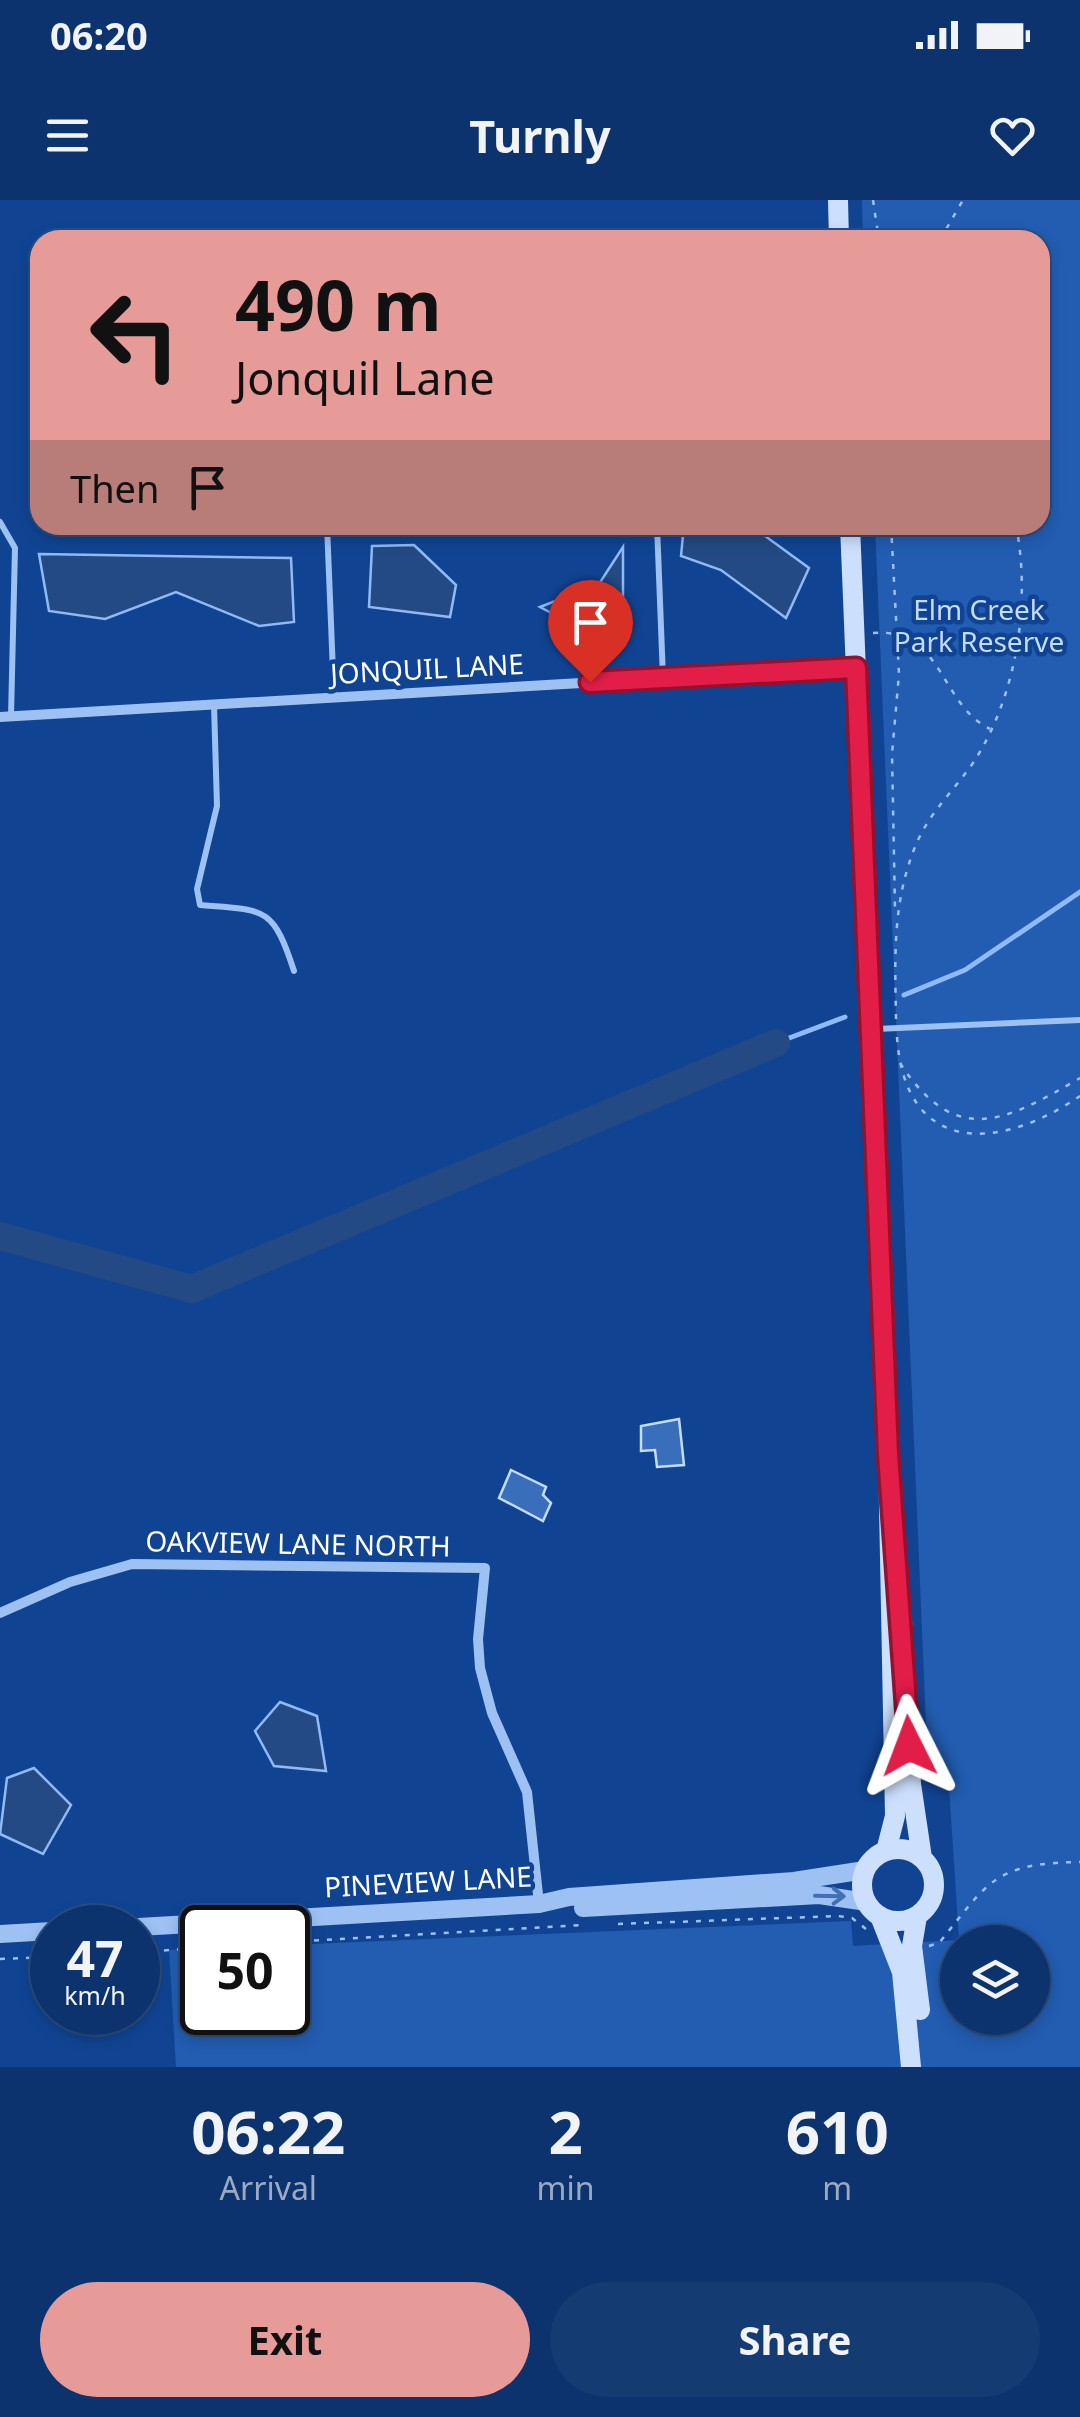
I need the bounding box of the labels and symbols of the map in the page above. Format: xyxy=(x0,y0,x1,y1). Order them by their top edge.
pin xyxy=(548,580,633,683)
park label: Elm Creek Park Reserve xyxy=(894,590,1064,660)
street label: JONQUIL LANE xyxy=(326,644,525,692)
street label: OAKVIEW LANE NORTH xyxy=(145,1521,451,1565)
position arrow xyxy=(857,1694,961,1798)
street label: PINEVIEW LANE xyxy=(323,1857,533,1905)
one-way arrow xyxy=(813,1887,845,1906)
speed limit sign: 50 xyxy=(180,1905,310,2035)

